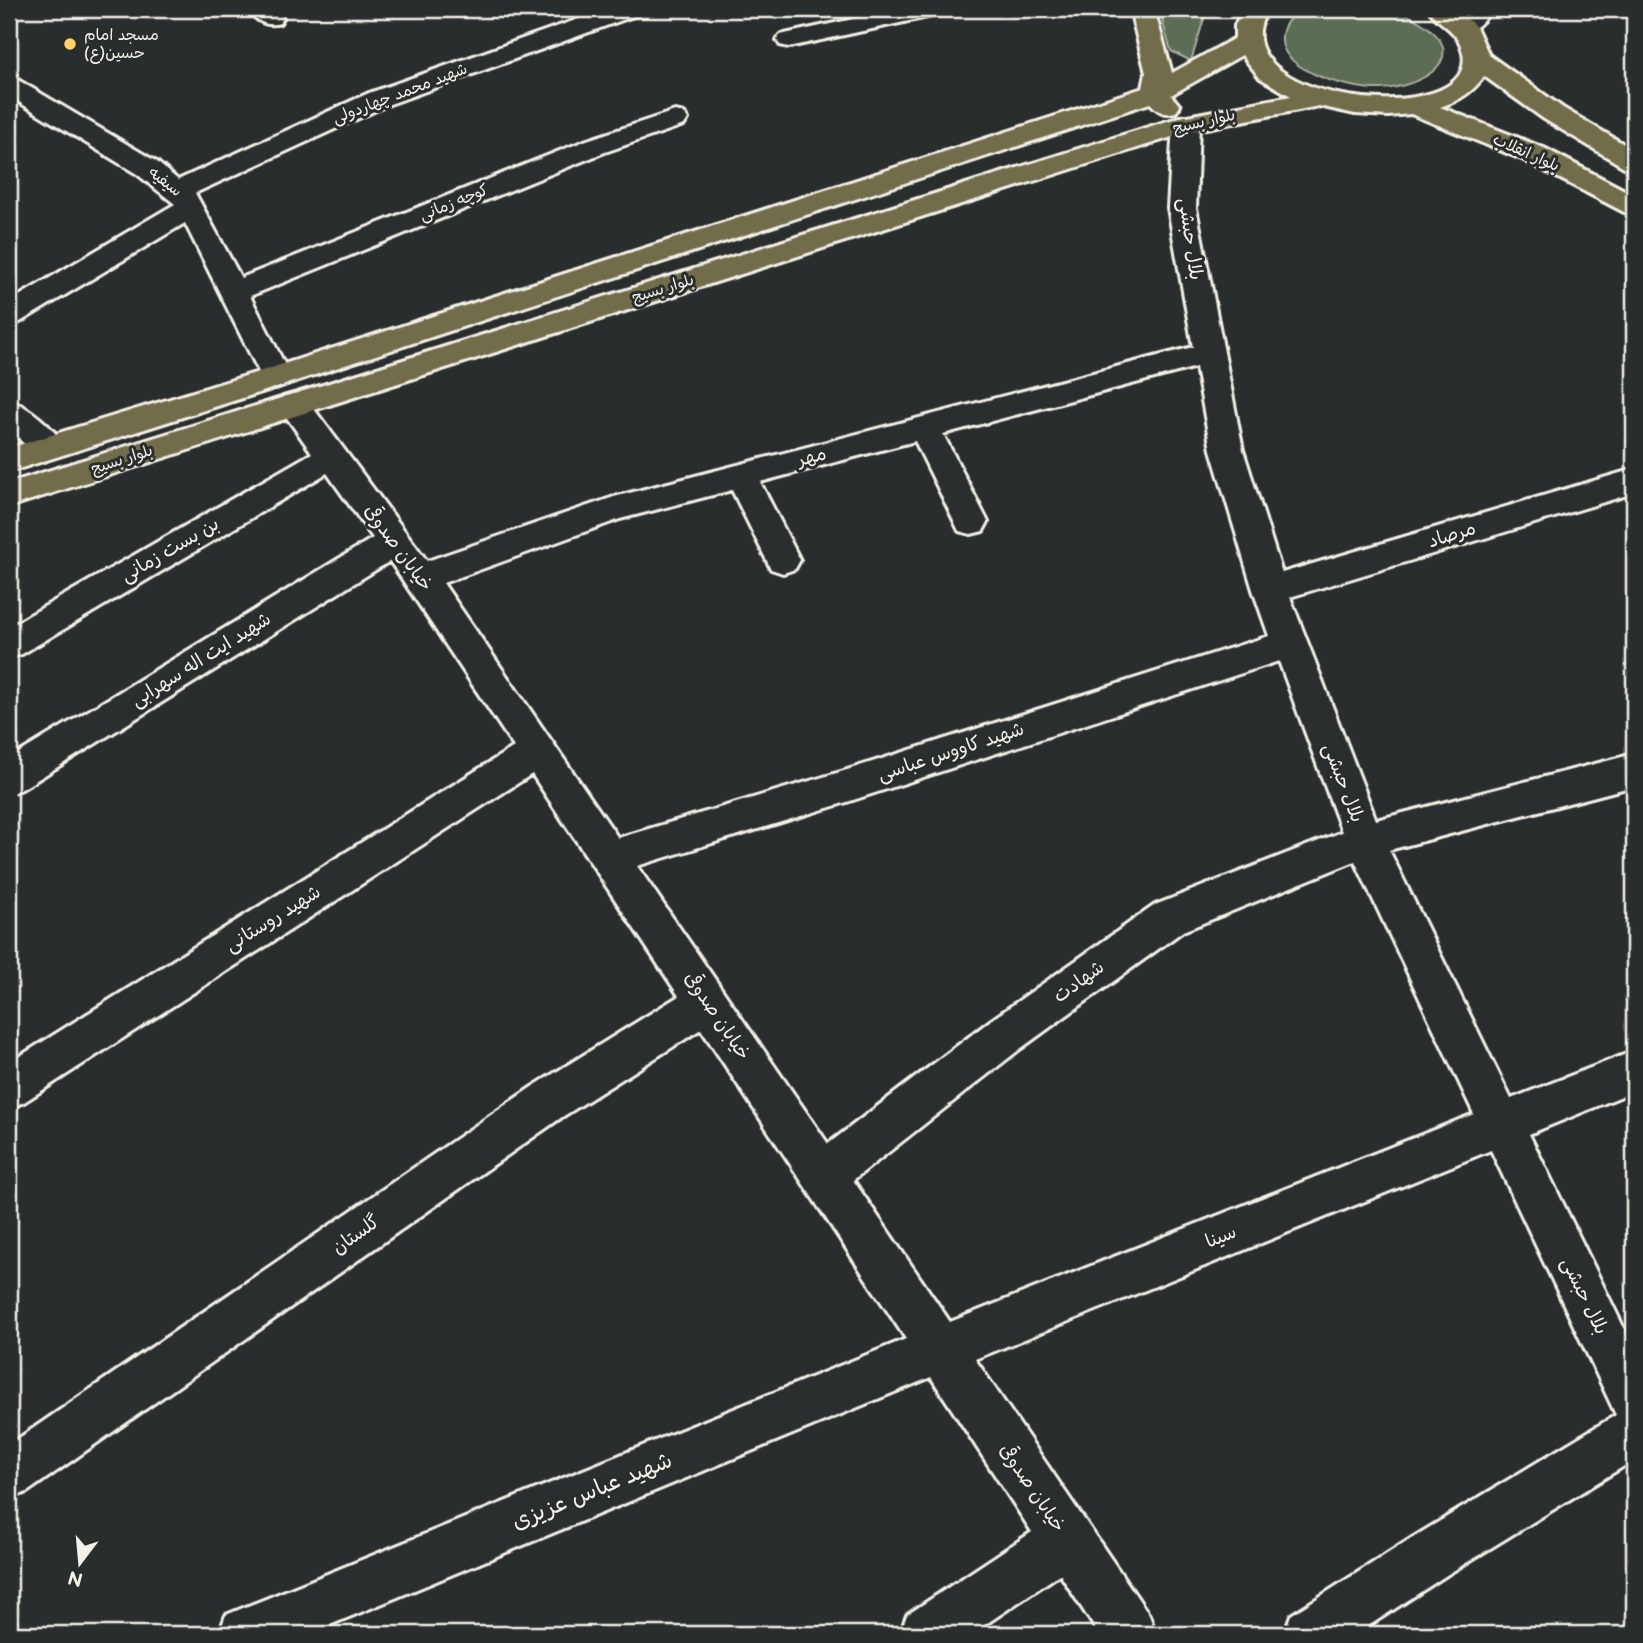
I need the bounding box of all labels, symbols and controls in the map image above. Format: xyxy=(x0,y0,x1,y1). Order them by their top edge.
place label: مسجد امام حسین(ع) xyxy=(84,26,159,64)
marker: مسجد امام حسین(ع) xyxy=(62,36,78,52)
street label: شهید محمد چهاردولی xyxy=(330,60,470,128)
street label: بلوار بسیج xyxy=(1171,106,1237,138)
street label: بلوار انقلاب xyxy=(1490,130,1562,176)
street label: سیفیه xyxy=(144,163,186,201)
street label: کوچه زمانی xyxy=(417,181,491,225)
street label: بلال حبشی xyxy=(1173,196,1207,282)
street label: بلوار بسیج xyxy=(630,271,696,307)
street label: بلوار بسیج xyxy=(89,441,155,479)
street label: مهر xyxy=(793,442,829,472)
street label: خیابان صدوقی xyxy=(359,499,439,596)
street label: بن بست زمانی xyxy=(117,513,223,587)
street label: مرصاد xyxy=(1425,517,1479,553)
street label: شهید ایت اله سهرابی xyxy=(127,608,275,712)
street label: شهید کاووس عباسی xyxy=(875,717,1027,787)
street label: بلال حبشی xyxy=(1317,740,1369,826)
street label: شهید روستانی xyxy=(221,881,325,957)
street label: شهادت xyxy=(1049,956,1109,1008)
street label: خیابان صدوقی xyxy=(679,966,757,1065)
street label: گلستان xyxy=(328,1210,384,1260)
street label: سینا xyxy=(1202,1220,1240,1254)
street label: بلال حبشی xyxy=(1556,1254,1612,1338)
street label: خیابان صدوقی xyxy=(994,1438,1072,1537)
street label: شهید عباس عزیزی xyxy=(508,1446,676,1536)
north arrow xyxy=(46,1528,116,1598)
text: N xyxy=(66,1565,86,1591)

